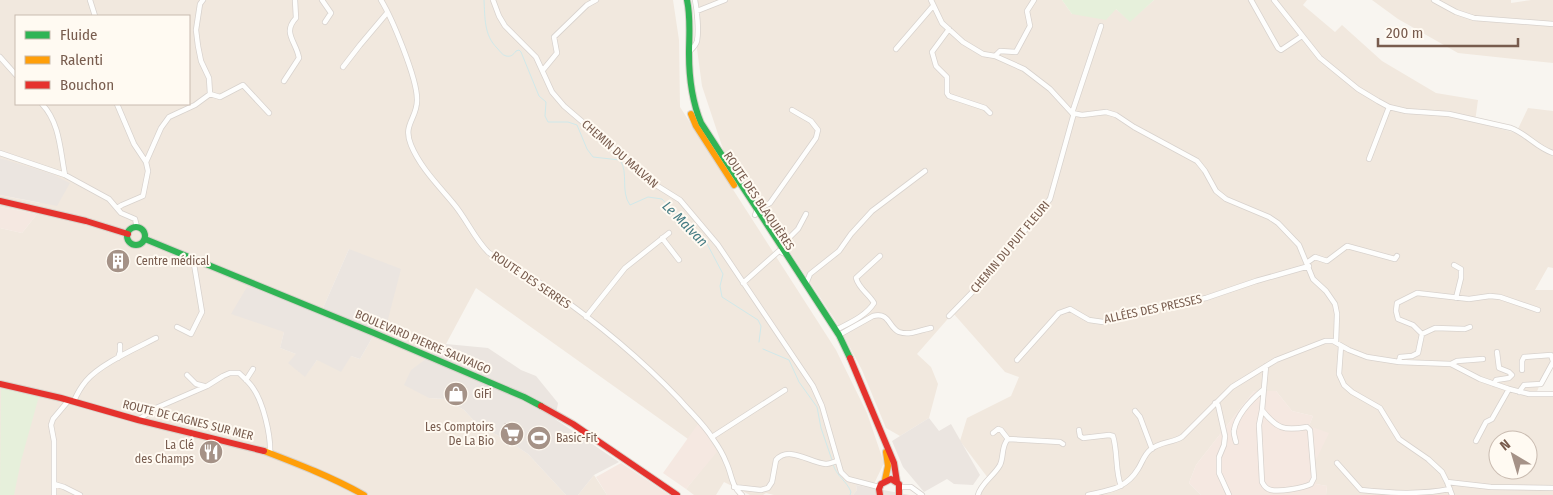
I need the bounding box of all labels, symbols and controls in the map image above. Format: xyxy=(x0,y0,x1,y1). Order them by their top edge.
legend xyxy=(15,15,190,105)
scale bar xyxy=(1378,15,1518,47)
text: 200 m xyxy=(1386,24,1423,42)
text: Fluide xyxy=(60,26,97,44)
text: Ralenti xyxy=(60,51,103,69)
text: Bouchon xyxy=(60,76,114,94)
street label: CHEMIN DU MALVAN xyxy=(579,117,661,191)
street label: ROUTE DES BLAQUIÈRES xyxy=(721,149,798,253)
water label: Le Malvan xyxy=(659,198,711,250)
street label: CHEMIN DU PUIT FLEURI xyxy=(968,198,1052,296)
building icon: Centre médical xyxy=(105,248,131,274)
street label: ROUTE DES SERRES xyxy=(489,248,573,312)
place label: Centre médical xyxy=(136,254,209,268)
street label: ALLÉES DES PRESSES xyxy=(1103,291,1203,326)
street label: BOULEVARD PIERRE SAUVAIGO xyxy=(353,307,493,377)
shop icon: GiFi xyxy=(443,381,469,407)
place label: GiFi xyxy=(474,387,492,401)
street label: ROUTE DE CAGNES SUR MER xyxy=(121,397,255,443)
place label: Les Comptoirs De La Bio xyxy=(425,420,494,448)
supermarket icon: Les Comptoirs De La Bio xyxy=(499,421,525,447)
sports icon: Basic-Fit xyxy=(526,425,552,451)
north arrow xyxy=(1488,430,1538,480)
place label: Basic-Fit xyxy=(556,431,597,445)
text: N xyxy=(1497,436,1514,454)
place label: La Clé des Champs xyxy=(135,438,194,466)
restaurant icon: La Clé des Champs xyxy=(198,439,224,465)

